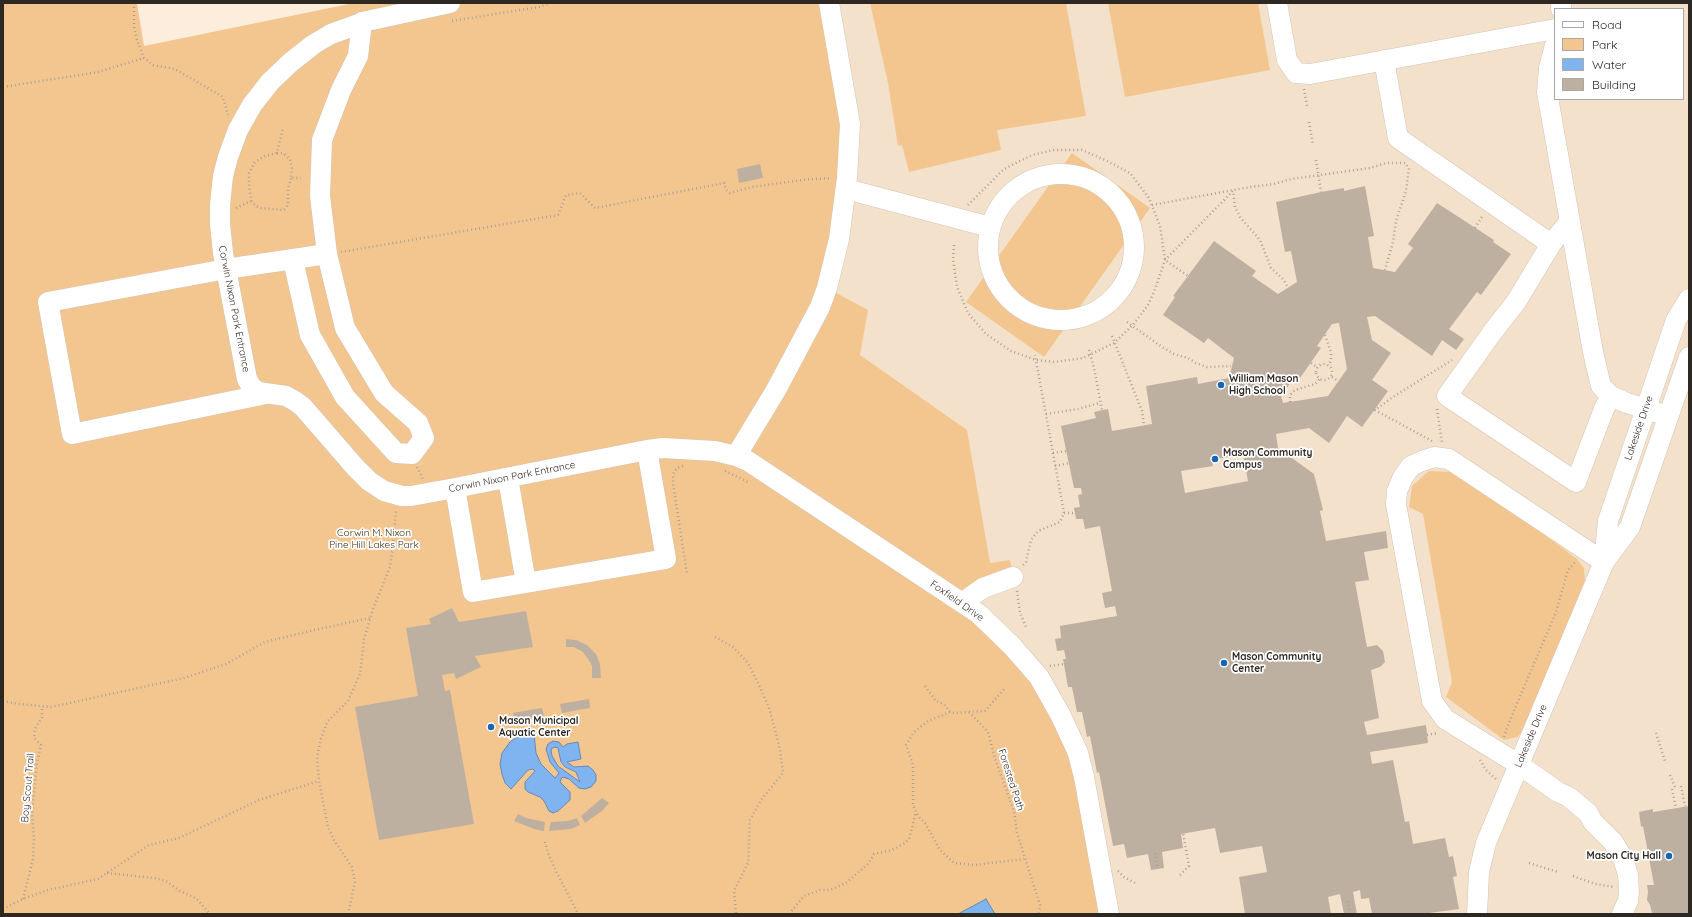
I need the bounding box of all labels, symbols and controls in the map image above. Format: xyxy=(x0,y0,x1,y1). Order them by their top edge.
legend xyxy=(1554,8,1684,100)
text: Road xyxy=(1592,17,1622,32)
text: Park xyxy=(1592,37,1617,52)
text: Water xyxy=(1592,57,1626,72)
text: Building xyxy=(1592,77,1636,92)
street label: Corwin Nixon Park Entrance xyxy=(216,245,252,373)
place label: William Mason High School xyxy=(1229,373,1298,396)
marker: William Mason High School xyxy=(1216,380,1226,390)
street label: Lakeside Drive xyxy=(1622,394,1656,462)
place label: Mason Community Campus xyxy=(1223,447,1312,470)
marker: Mason Community Campus xyxy=(1210,454,1220,464)
street label: Corwin Nixon Park Entrance xyxy=(448,459,576,495)
park label: Corwin M. Nixon Pine Hill Lakes Park xyxy=(329,527,419,550)
street label: Foxfield Drive xyxy=(928,578,986,624)
place label: Mason Community Center xyxy=(1232,651,1321,674)
marker: Mason Community Center xyxy=(1219,658,1229,668)
street label: Lakeside Drive xyxy=(1512,703,1550,769)
place label: Mason Municipal Aquatic Center xyxy=(499,715,578,738)
marker: Mason Municipal Aquatic Center xyxy=(486,722,496,732)
street label: Forested Path xyxy=(995,748,1027,812)
street label: Boy Scout Trail xyxy=(19,753,37,823)
place label: Mason City Hall xyxy=(1586,850,1661,862)
marker: Mason City Hall xyxy=(1664,851,1674,861)

